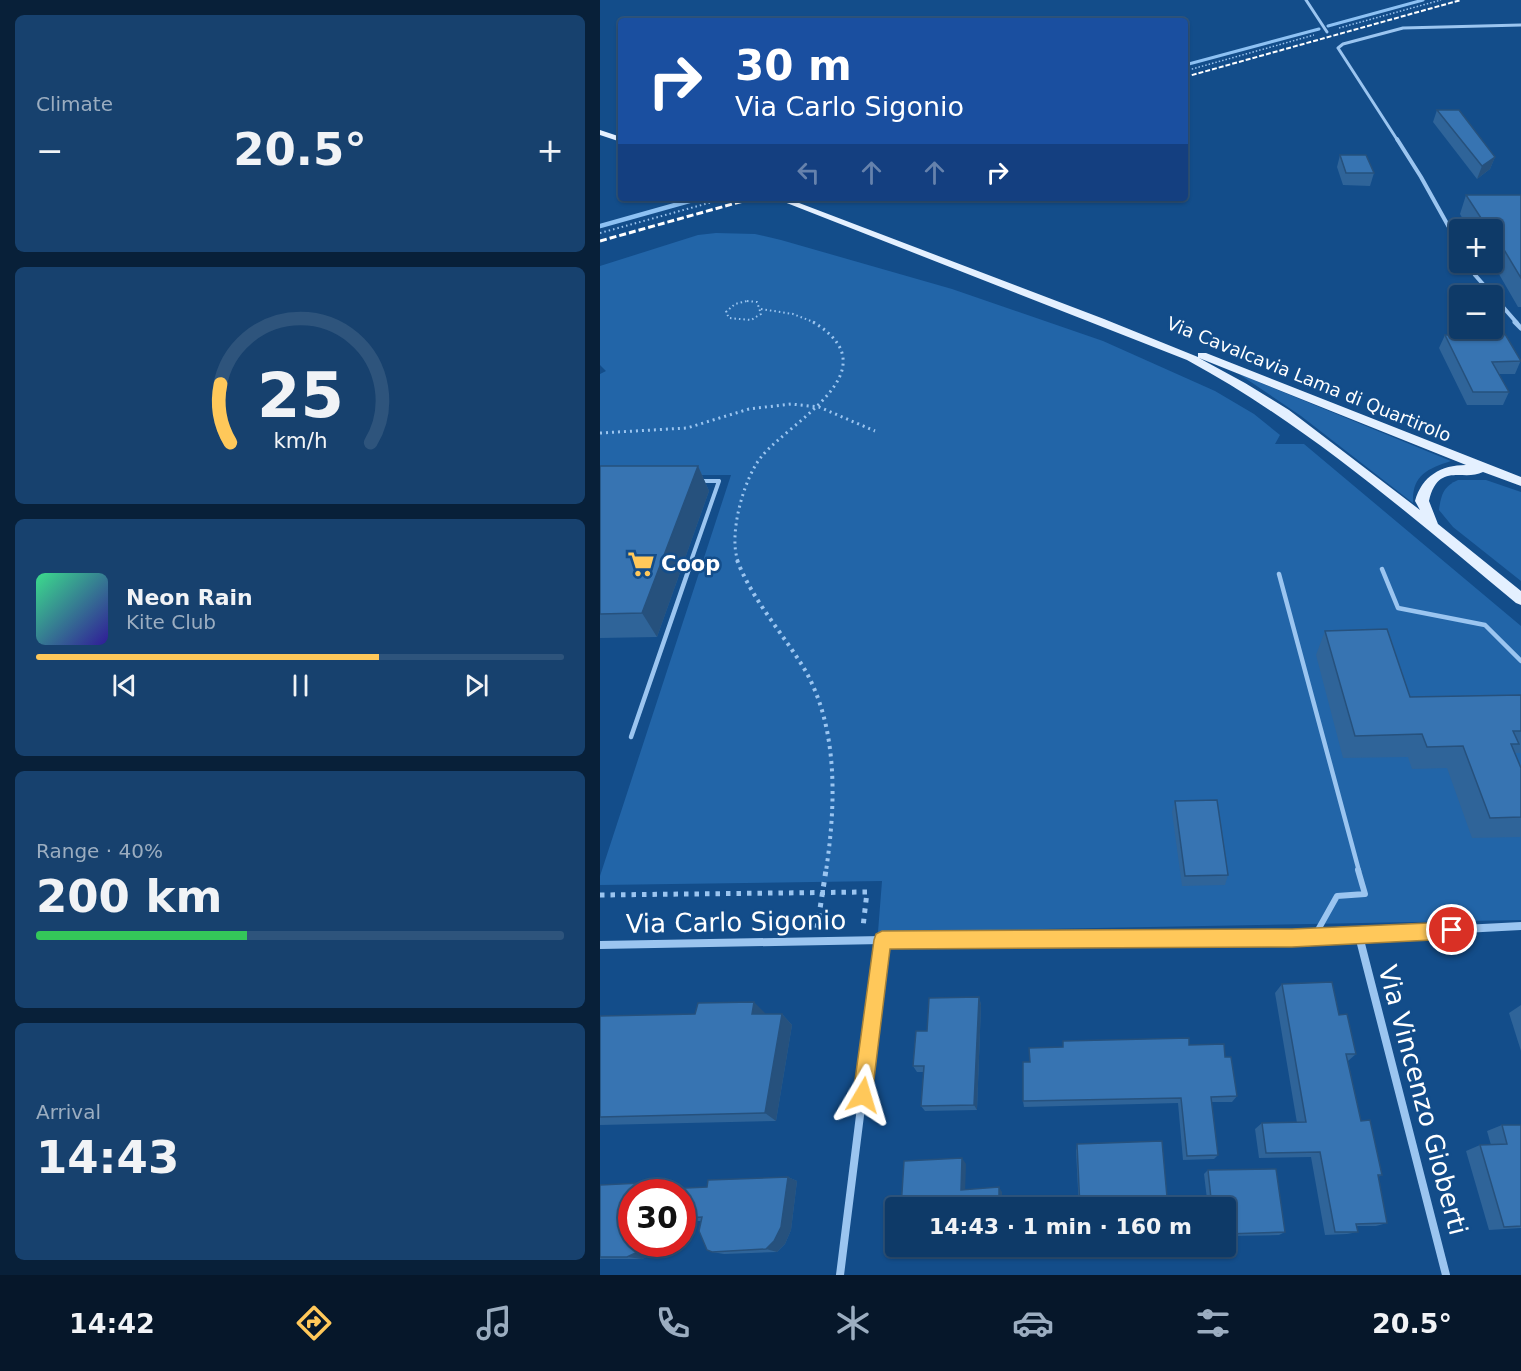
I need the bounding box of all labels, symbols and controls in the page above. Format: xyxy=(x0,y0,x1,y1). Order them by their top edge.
text: 30 m xyxy=(735,41,852,90)
icon: right xyxy=(636,42,714,120)
text: Via Carlo Sigonio xyxy=(735,91,964,122)
text: Climate xyxy=(36,92,113,116)
text: 20.5° xyxy=(233,123,367,176)
text: − xyxy=(36,131,64,170)
text: + xyxy=(536,131,564,170)
icon: left xyxy=(792,156,825,189)
icon: ahead xyxy=(855,156,888,189)
icon: ahead xyxy=(918,156,951,189)
icon: right xyxy=(981,156,1014,189)
map controls xyxy=(1449,219,1503,339)
button: + xyxy=(1449,219,1503,273)
button: − xyxy=(1449,285,1503,339)
street label: Via Cavalcavia Lama di Quartirolo xyxy=(1164,312,1454,446)
text: 25 xyxy=(257,359,343,432)
text: km/h xyxy=(273,428,327,453)
supermarket icon: Coop xyxy=(626,549,656,579)
place label: Coop xyxy=(661,552,720,576)
text: Neon Rain xyxy=(126,585,253,610)
text: Kite Club xyxy=(126,610,216,634)
icon: previous xyxy=(108,669,141,702)
icon: pause xyxy=(284,669,317,702)
icon: next xyxy=(460,669,493,702)
text: Range · 40% xyxy=(36,839,163,863)
text: 200 km xyxy=(36,870,222,923)
pin xyxy=(1426,904,1477,955)
street label: Via Carlo Sigonio xyxy=(625,905,847,939)
icon: arrive xyxy=(1435,913,1468,946)
street label: Via Vincenzo Gioberti xyxy=(1373,962,1473,1238)
position arrow xyxy=(831,1063,895,1127)
text: Arrival xyxy=(36,1100,101,1124)
text: 14:43 xyxy=(36,1131,179,1184)
speed limit sign: 30 xyxy=(618,1179,696,1257)
text: 14:43 · 1 min · 160 m xyxy=(929,1214,1192,1239)
icon: directions xyxy=(293,1302,335,1344)
icon: music xyxy=(473,1302,515,1344)
icon: phone xyxy=(652,1302,694,1344)
icon: climate xyxy=(832,1302,874,1344)
icon: car xyxy=(1012,1302,1054,1344)
icon: filters xyxy=(1192,1302,1234,1344)
text: 14:42 xyxy=(69,1308,155,1339)
text: 20.5° xyxy=(1372,1308,1452,1339)

